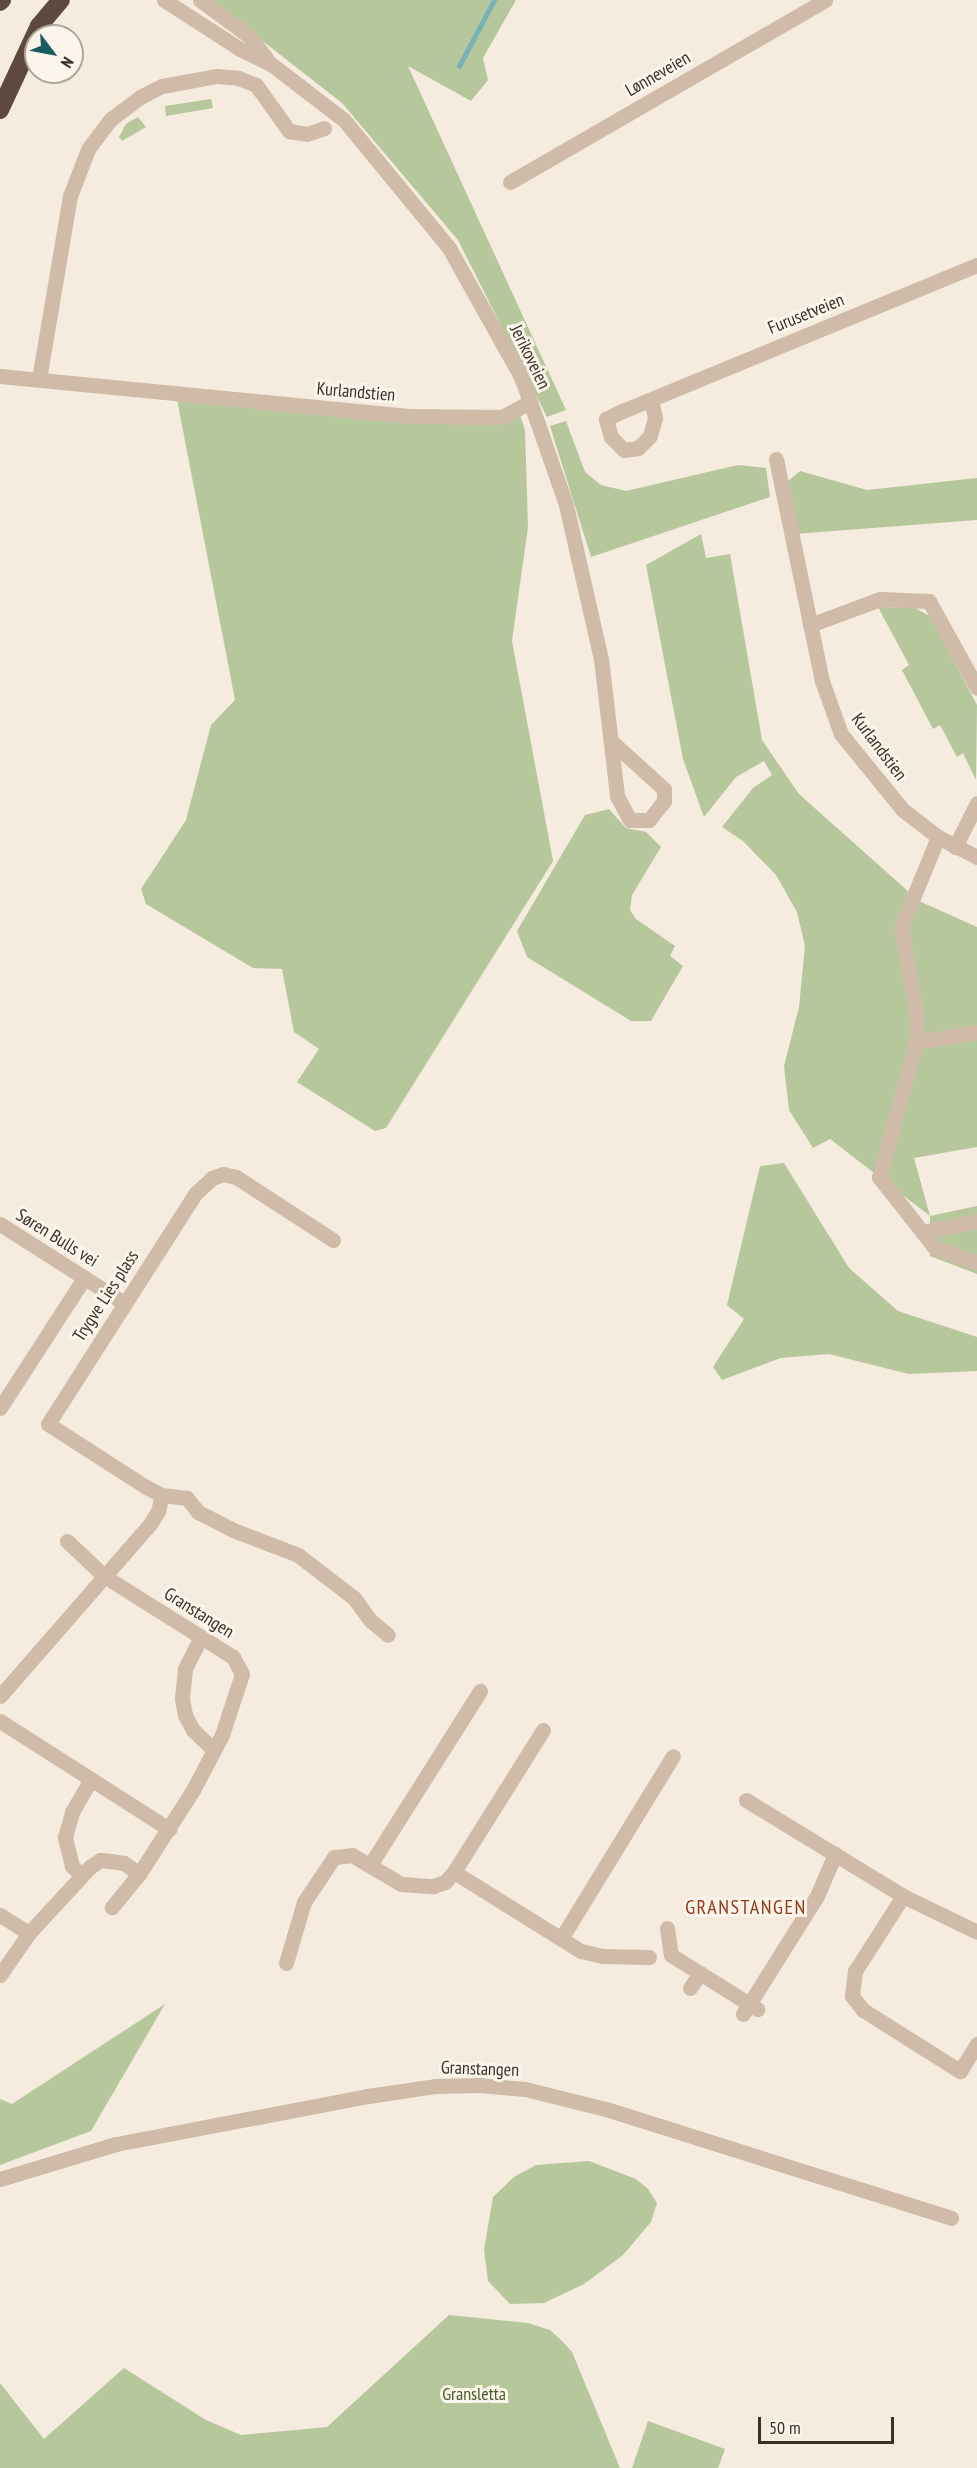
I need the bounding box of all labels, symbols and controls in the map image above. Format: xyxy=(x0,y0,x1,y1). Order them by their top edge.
north arrow xyxy=(24,24,84,84)
street label: Lønneveien xyxy=(622,47,694,101)
text: N xyxy=(57,54,78,71)
street label: Furusetveien xyxy=(765,289,847,339)
street label: Jerikoveien xyxy=(505,321,555,393)
street label: Kurlandstien xyxy=(316,378,396,406)
street label: Kurlandstien xyxy=(847,709,911,785)
street label: Søren Bulls vei xyxy=(12,1204,102,1272)
street label: Trygve Lies plass xyxy=(69,1246,143,1346)
street label: Granstangen xyxy=(160,1583,238,1643)
district label: GRANSTANGEN xyxy=(685,1895,807,1919)
street label: Granstangen xyxy=(441,2057,519,2081)
park label: Gransletta xyxy=(442,2383,506,2405)
scale bar xyxy=(761,2405,898,2443)
text: 50 m xyxy=(769,2416,801,2439)

